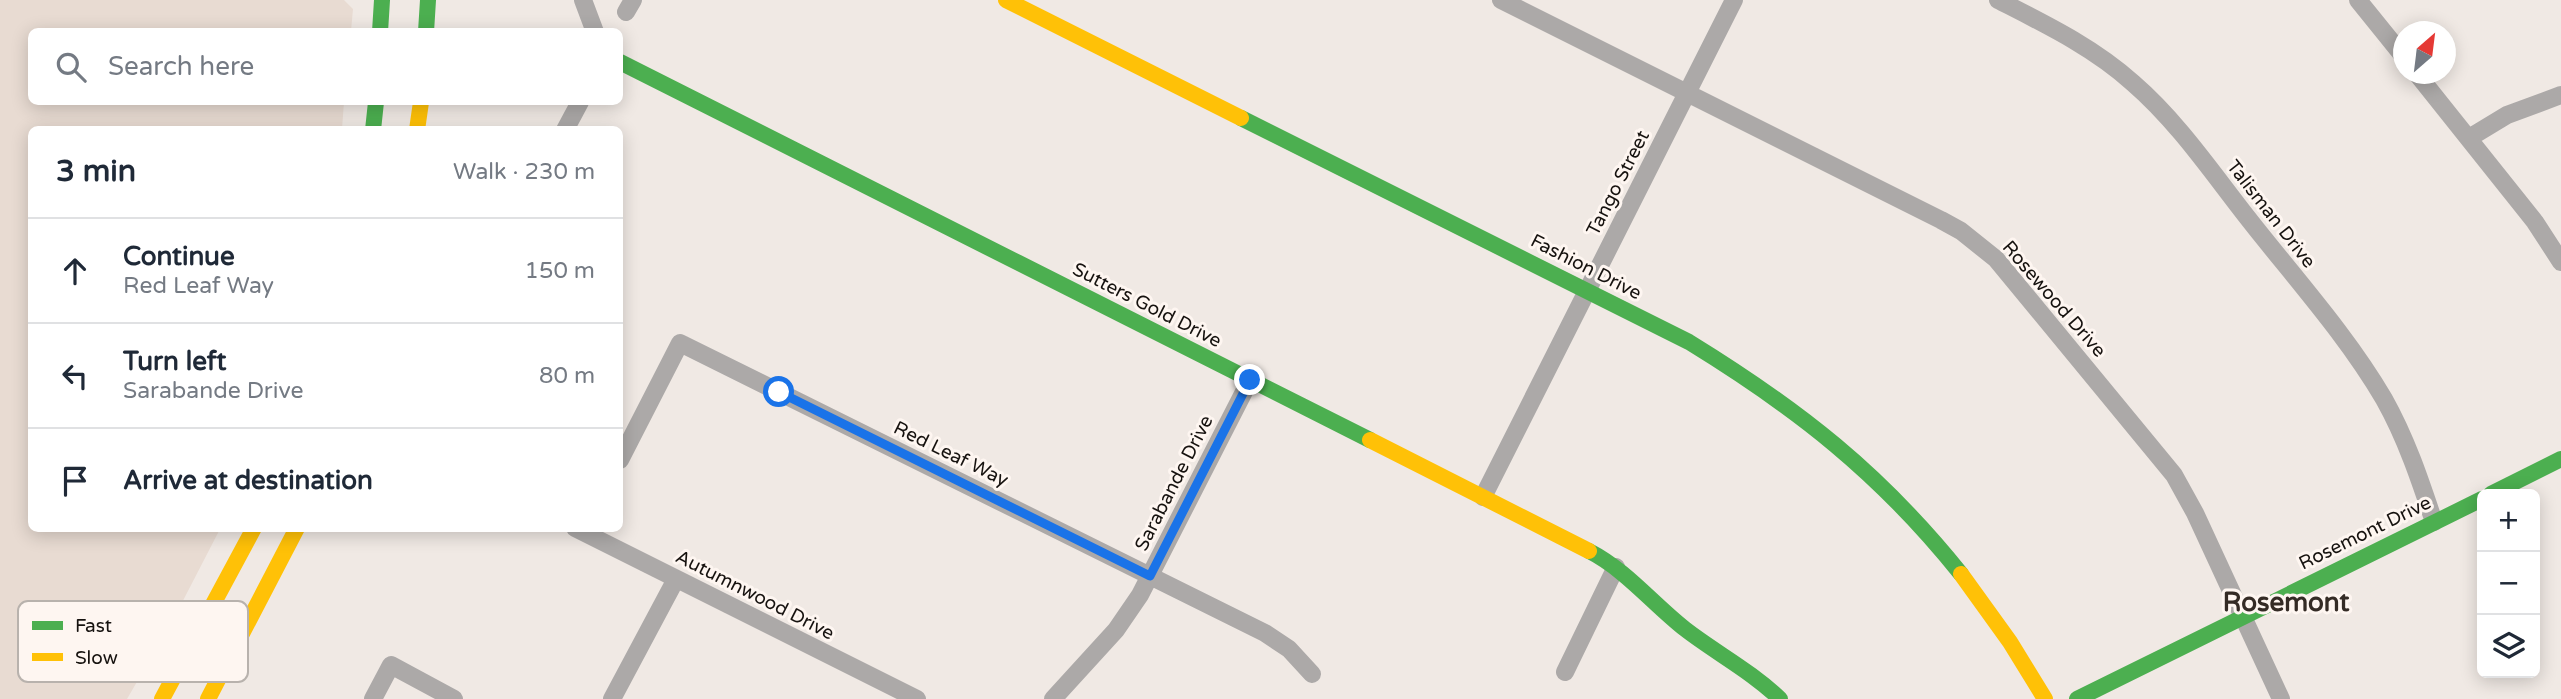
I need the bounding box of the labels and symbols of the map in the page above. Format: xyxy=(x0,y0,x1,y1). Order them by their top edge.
north arrow xyxy=(2393,21,2456,84)
street label: Tango Street xyxy=(1582,127,1654,239)
street label: Talisman Drive xyxy=(2222,156,2320,272)
street label: Fashion Drive xyxy=(1527,230,1645,304)
street label: Rosewood Drive xyxy=(1998,236,2110,362)
street label: Sutters Gold Drive xyxy=(1069,258,1225,352)
route end xyxy=(1234,364,1265,395)
route start xyxy=(763,376,794,407)
street label: Sarabande Drive xyxy=(1130,412,1218,554)
street label: Red Leaf Way xyxy=(890,417,1012,491)
street label: Rosemont Drive xyxy=(2295,491,2435,575)
street label: Autumnwood Drive xyxy=(672,545,838,645)
district label: Rosemont xyxy=(2223,587,2349,618)
legend xyxy=(18,601,248,682)
text: Fast xyxy=(75,615,112,637)
text: Slow xyxy=(75,647,118,669)

